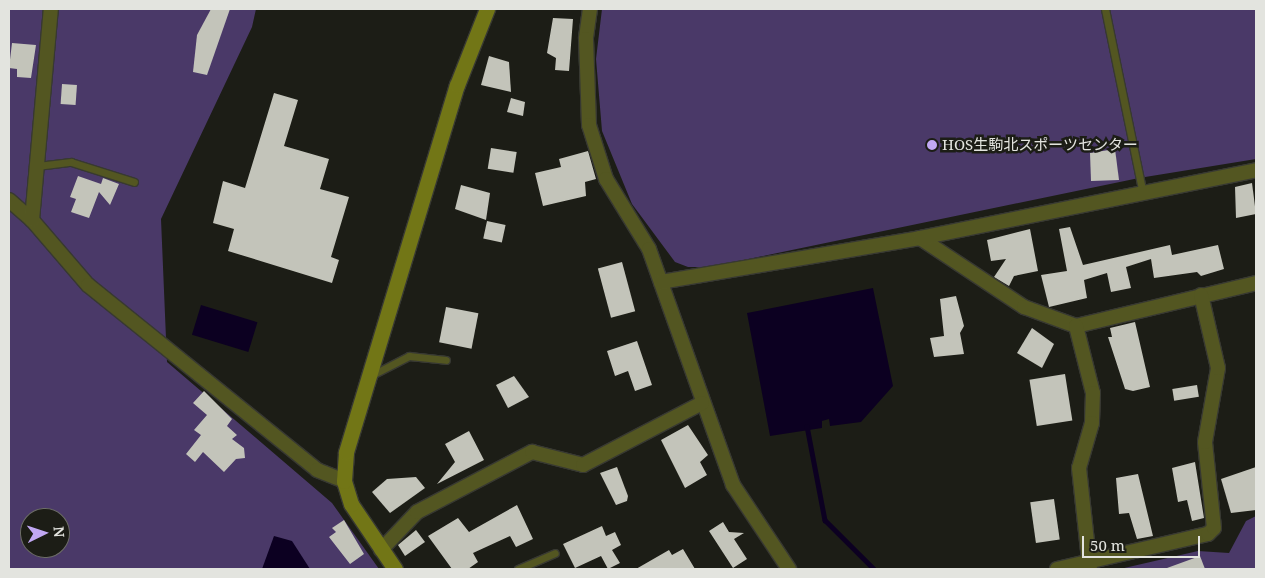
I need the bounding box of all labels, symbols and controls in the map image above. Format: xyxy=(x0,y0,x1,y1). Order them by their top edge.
place label: HOS生駒北スポーツセンター xyxy=(942,136,1138,154)
marker: HOS生駒北スポーツセンター xyxy=(926,139,938,151)
north arrow xyxy=(20,508,70,558)
text: N xyxy=(50,526,69,538)
scale bar xyxy=(1085,526,1202,558)
text: 50 m xyxy=(1090,535,1125,555)

